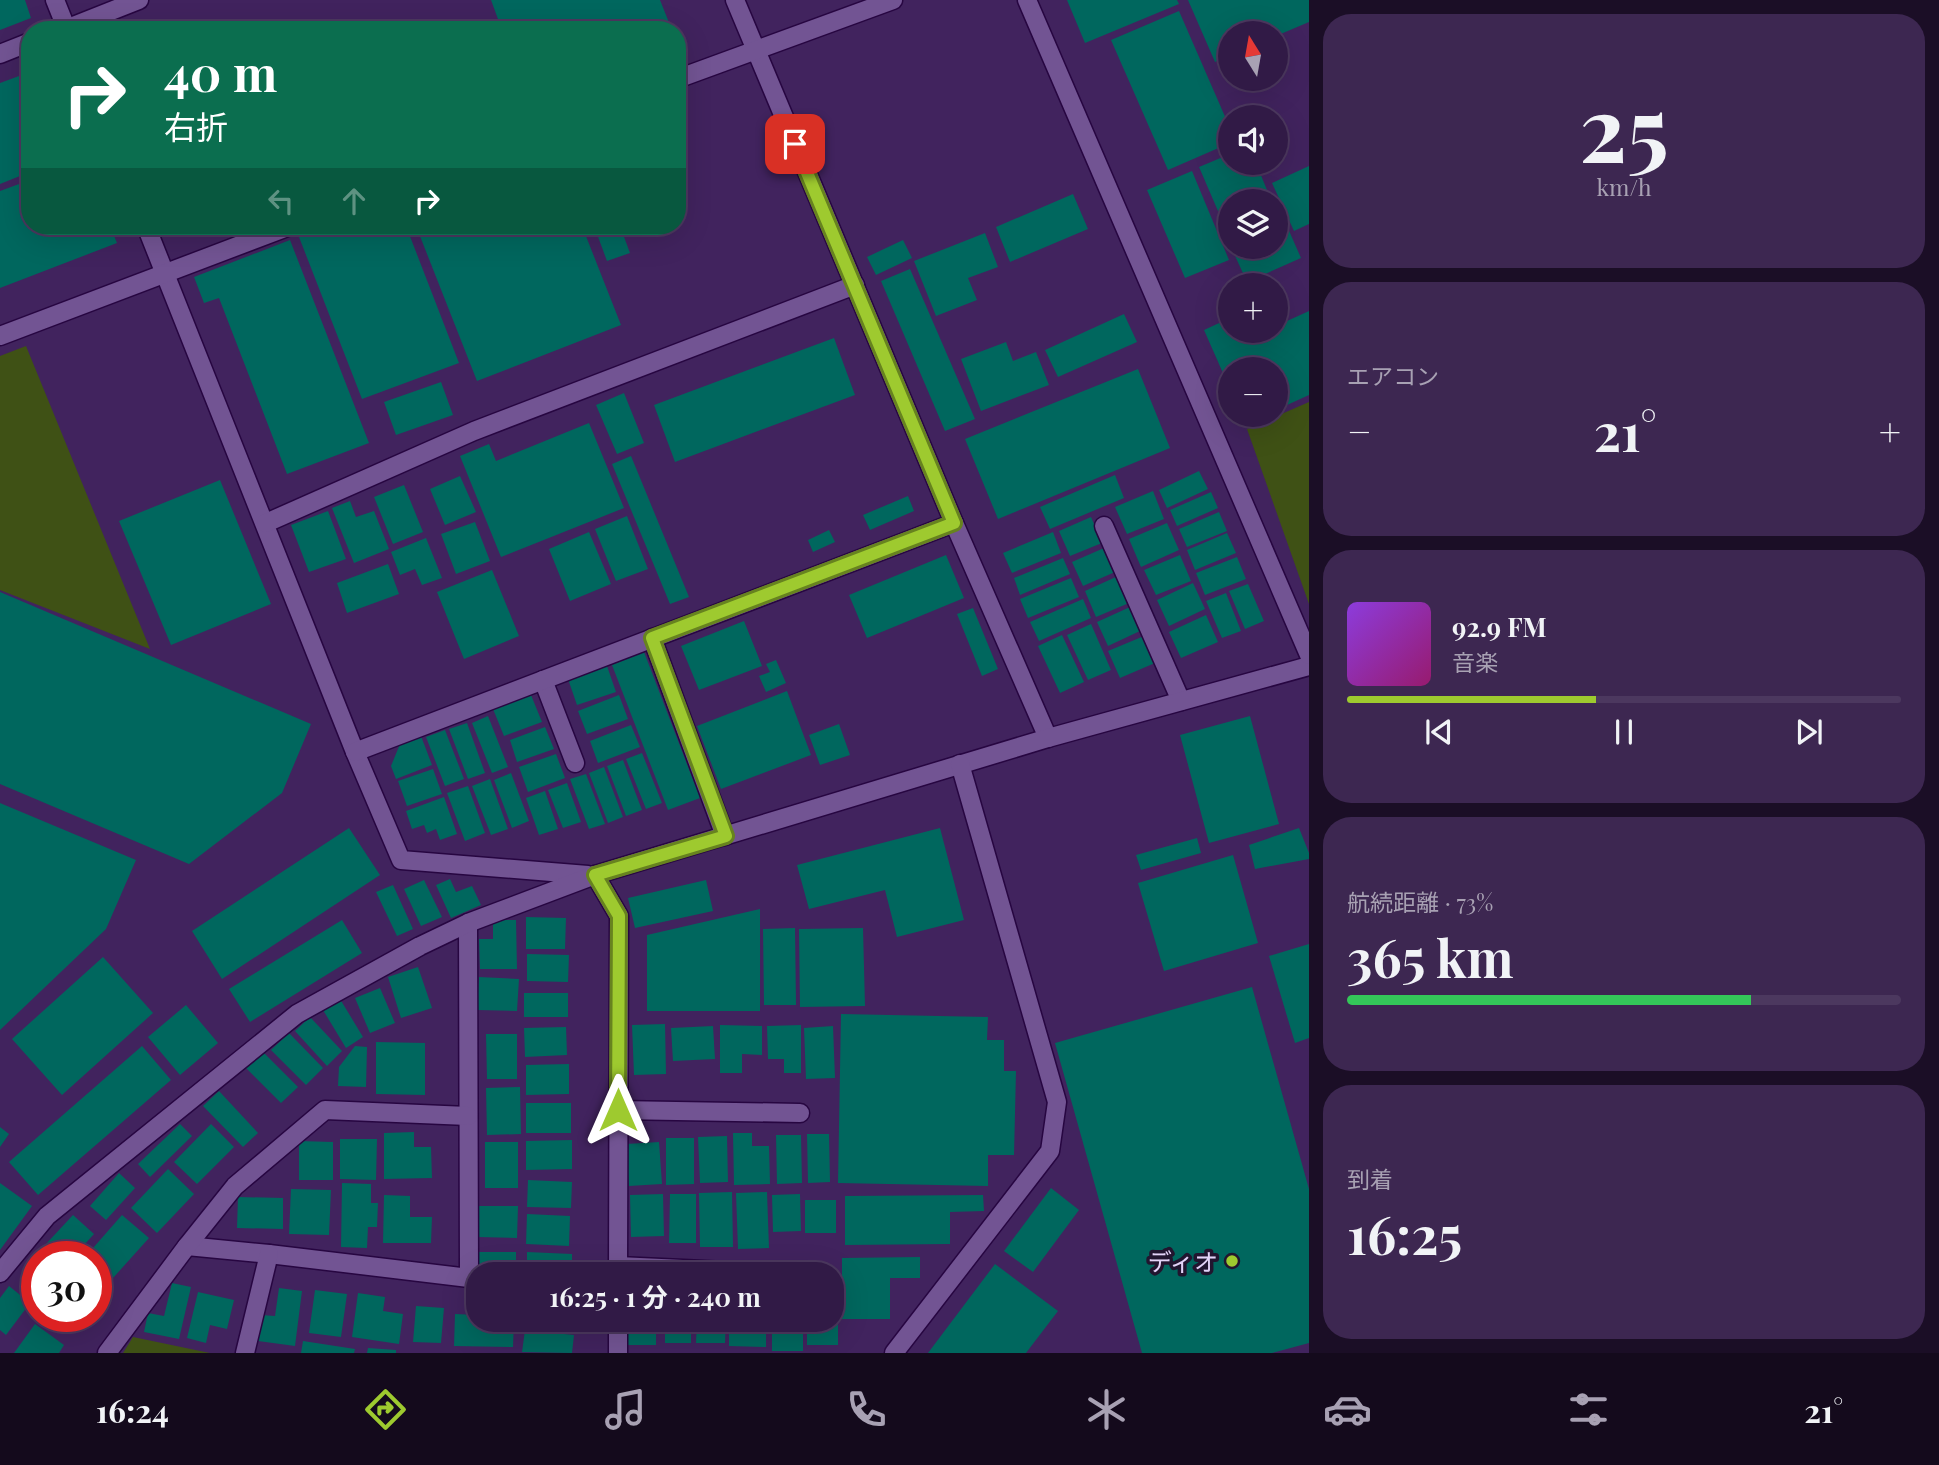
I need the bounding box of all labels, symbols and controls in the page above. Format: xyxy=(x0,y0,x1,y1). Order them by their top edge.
north arrow xyxy=(1218,21,1288,91)
map controls xyxy=(1218,21,1288,427)
text: 40 m xyxy=(164,39,277,104)
icon: right xyxy=(49,49,140,140)
text: 25 xyxy=(1579,65,1669,186)
text: 右折 xyxy=(164,104,228,147)
button: sound xyxy=(1218,105,1288,175)
pin xyxy=(765,114,825,174)
icon: arrive xyxy=(776,125,814,163)
text: km/h xyxy=(1596,171,1652,202)
icon: left xyxy=(262,182,300,220)
icon: ahead xyxy=(335,182,373,220)
icon: right xyxy=(408,182,446,220)
button: layers xyxy=(1218,189,1288,259)
button: + xyxy=(1218,273,1288,343)
button: − xyxy=(1218,357,1288,427)
text: エアコン xyxy=(1347,360,1439,391)
text: 21° xyxy=(1594,396,1657,465)
text: − xyxy=(1347,405,1372,456)
text: + xyxy=(1879,405,1901,456)
text: 92.9 FM xyxy=(1452,609,1547,644)
text: 音楽 xyxy=(1452,646,1498,677)
icon: previous xyxy=(1420,713,1458,751)
icon: pause xyxy=(1605,713,1643,751)
icon: next xyxy=(1790,713,1828,751)
text: 航続距離 · 73% xyxy=(1347,886,1493,917)
text: 365 km xyxy=(1347,922,1514,991)
position arrow xyxy=(581,1073,655,1147)
text: 到着 xyxy=(1347,1163,1393,1194)
text: 16:25 xyxy=(1347,1199,1462,1268)
speed limit sign: 30 xyxy=(21,1241,112,1332)
place label: ディオ xyxy=(1148,1245,1218,1277)
marker: ディオ xyxy=(1224,1253,1240,1269)
text: 16:25 · 1 分 · 240 m xyxy=(549,1279,761,1314)
icon: directions xyxy=(361,1385,410,1434)
icon: music xyxy=(601,1385,650,1434)
icon: phone xyxy=(842,1385,891,1434)
icon: climate xyxy=(1082,1385,1131,1434)
icon: car xyxy=(1323,1385,1372,1434)
icon: filters xyxy=(1564,1385,1613,1434)
text: 16:24 xyxy=(96,1388,169,1431)
text: 21° xyxy=(1804,1388,1843,1431)

